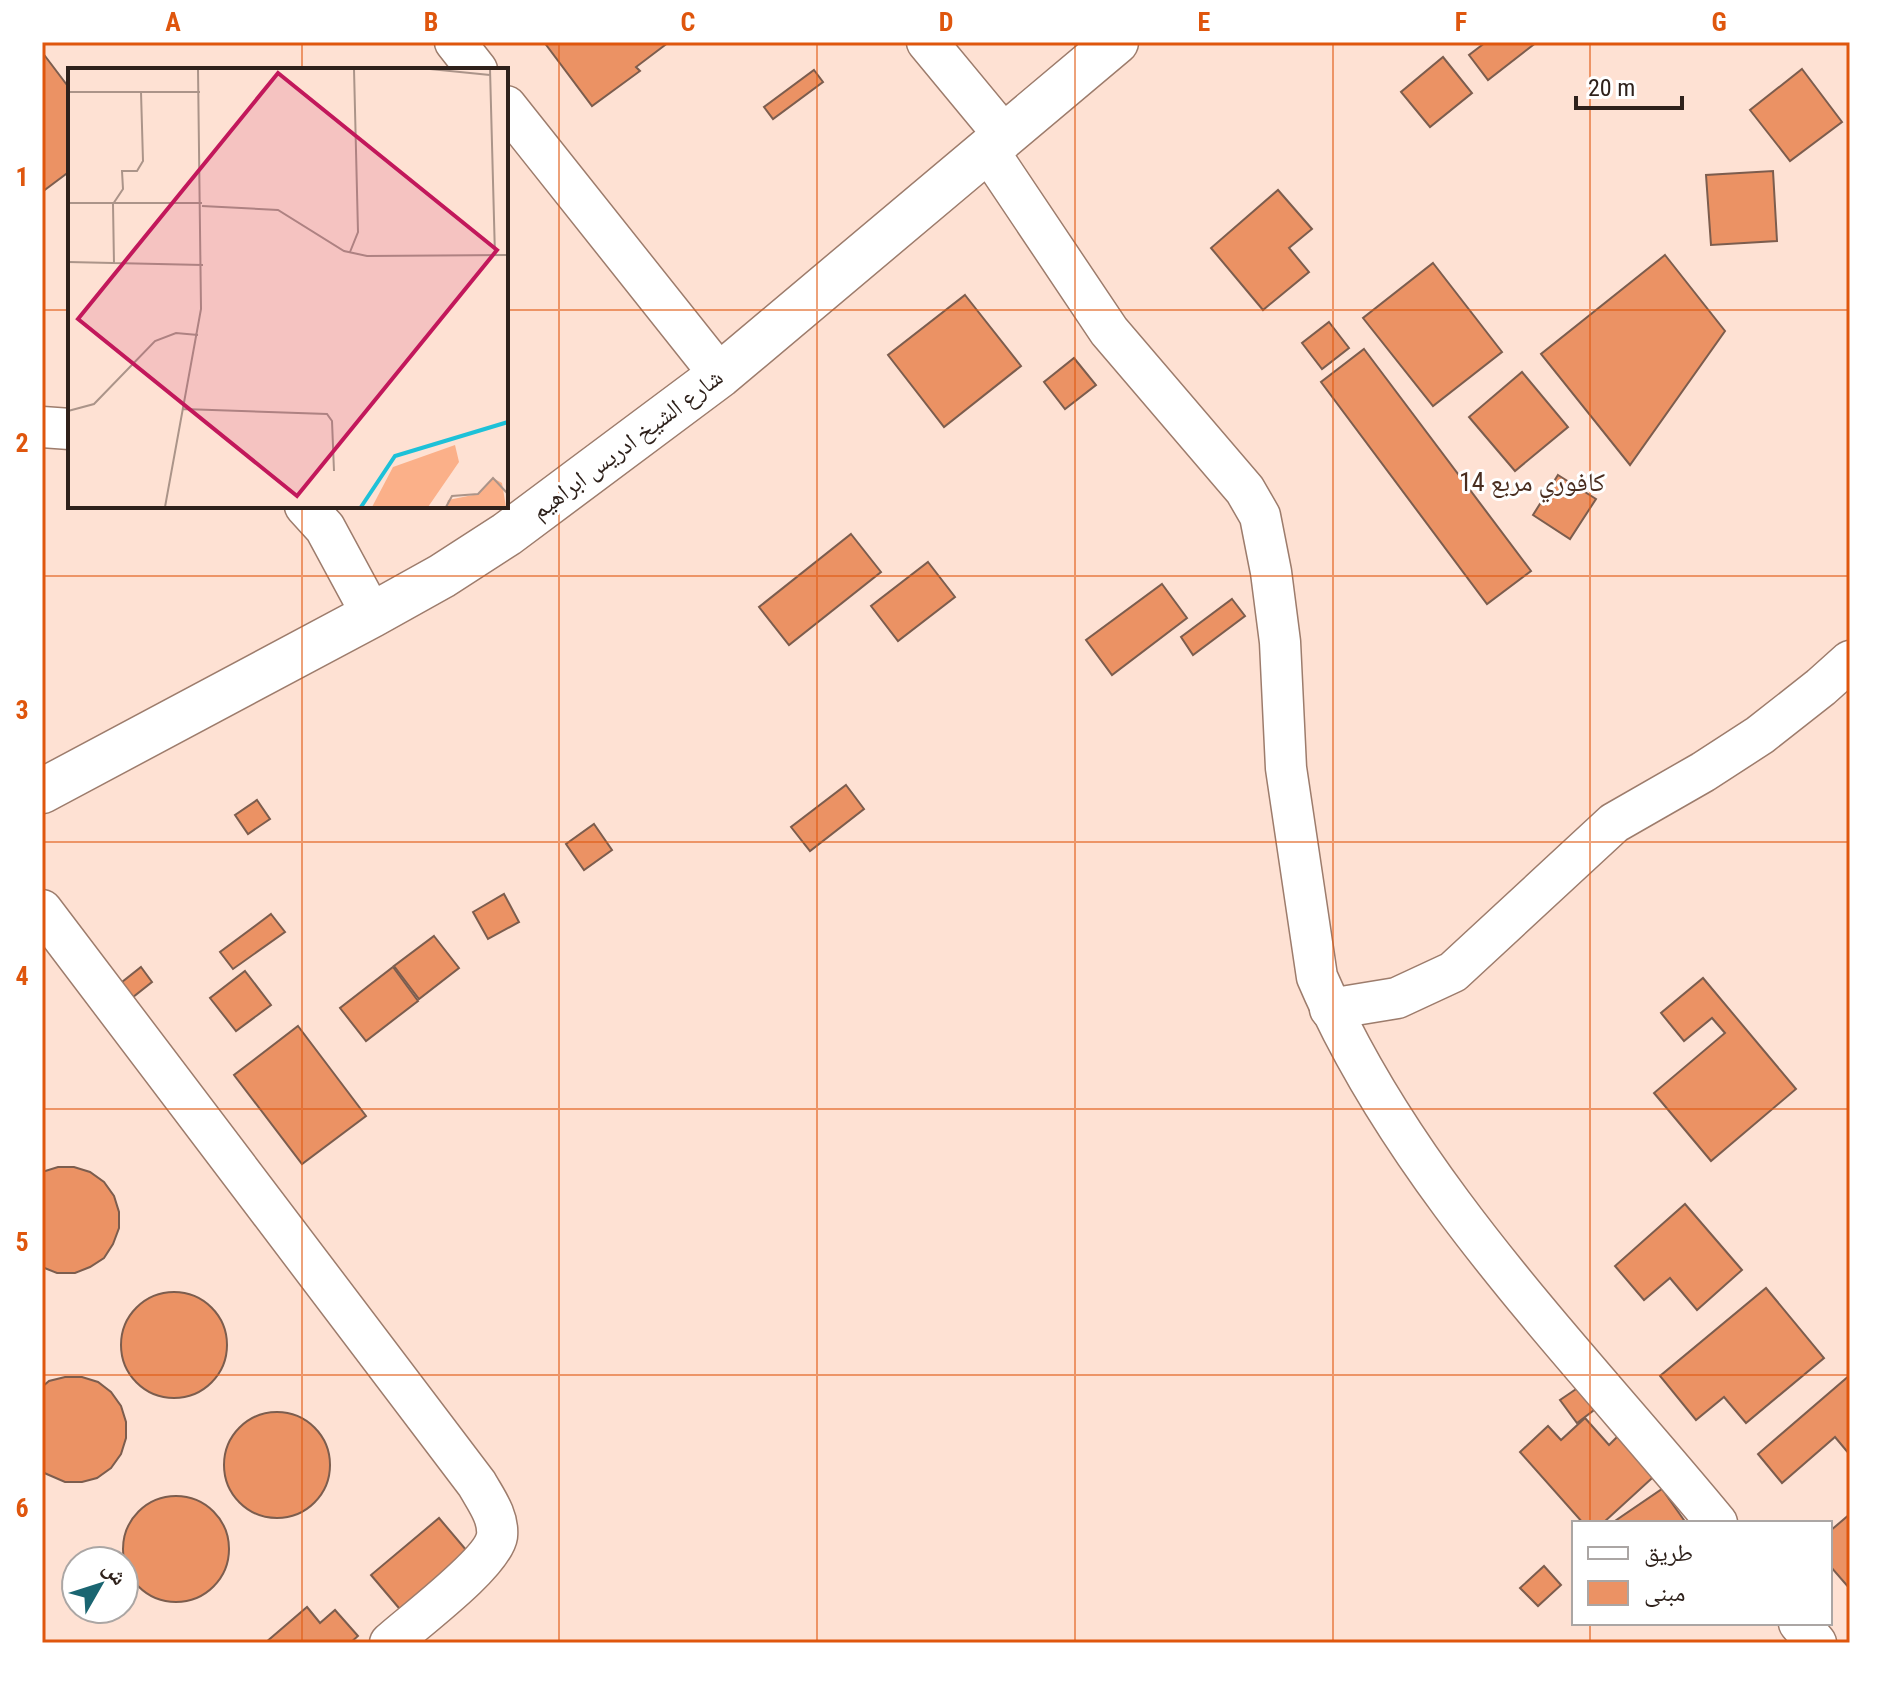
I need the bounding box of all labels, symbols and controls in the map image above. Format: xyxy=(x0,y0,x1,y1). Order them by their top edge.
text: A xyxy=(165,7,181,37)
text: B xyxy=(424,7,438,37)
text: C xyxy=(681,7,696,37)
text: D xyxy=(939,7,953,37)
text: E xyxy=(1198,7,1211,37)
text: F xyxy=(1455,7,1467,37)
text: G xyxy=(1711,7,1727,37)
scale bar xyxy=(1576,60,1682,110)
inset map xyxy=(68,68,508,508)
text: 20 m xyxy=(1588,74,1635,102)
text: 1 xyxy=(15,162,29,192)
street label: شارع الشيخ ادريس ابراهيم xyxy=(526,363,729,527)
text: 2 xyxy=(15,428,29,458)
district label: كافوري مربع 14 xyxy=(1459,467,1605,503)
text: 3 xyxy=(15,695,29,725)
text: 4 xyxy=(15,961,29,991)
text: 5 xyxy=(15,1227,29,1257)
text: 6 xyxy=(15,1493,29,1523)
legend xyxy=(1572,1521,1832,1625)
text: طريق xyxy=(1644,1539,1693,1567)
north arrow xyxy=(60,1545,140,1625)
text: ش xyxy=(97,1556,132,1590)
text: مبنى xyxy=(1644,1579,1685,1607)

